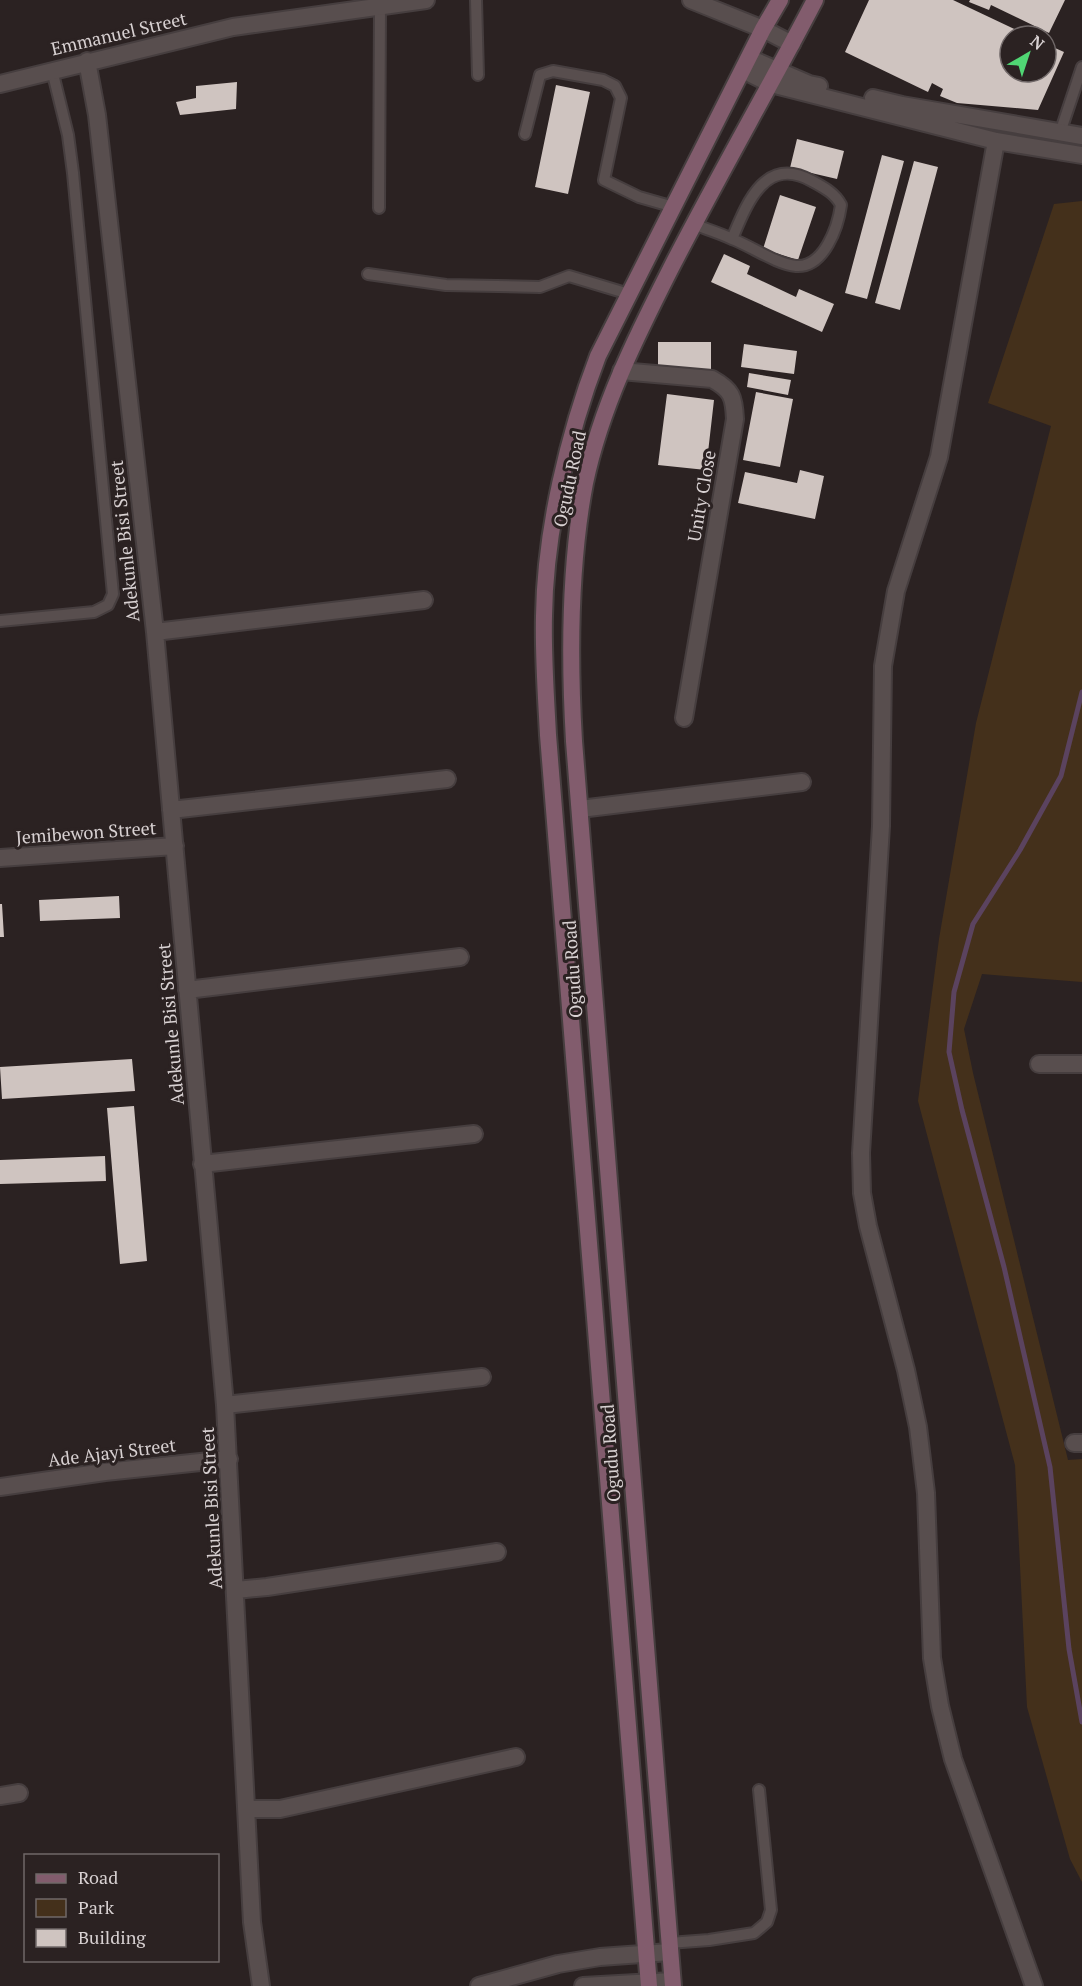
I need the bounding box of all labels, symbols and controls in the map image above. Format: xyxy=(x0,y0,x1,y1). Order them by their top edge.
street label: Emmanuel Street xyxy=(49,6,189,60)
north arrow xyxy=(998,24,1058,84)
text: N xyxy=(1026,30,1049,55)
street label: Ogudu Road xyxy=(547,428,591,529)
street label: Unity Close xyxy=(681,448,721,543)
street label: Adekunle Bisi Street xyxy=(104,459,144,623)
street label: Jemibewon Street xyxy=(15,815,157,849)
street label: Ogudu Road xyxy=(557,919,587,1019)
street label: Adekunle Bisi Street xyxy=(151,942,189,1106)
street label: Ogudu Road xyxy=(595,1403,625,1503)
street label: Adekunle Bisi Street xyxy=(195,1426,227,1590)
street label: Ade Ajayi Street xyxy=(46,1432,178,1472)
legend xyxy=(24,1854,219,1962)
text: Road xyxy=(78,1865,118,1889)
text: Park xyxy=(78,1895,115,1919)
text: Building xyxy=(78,1925,146,1949)

